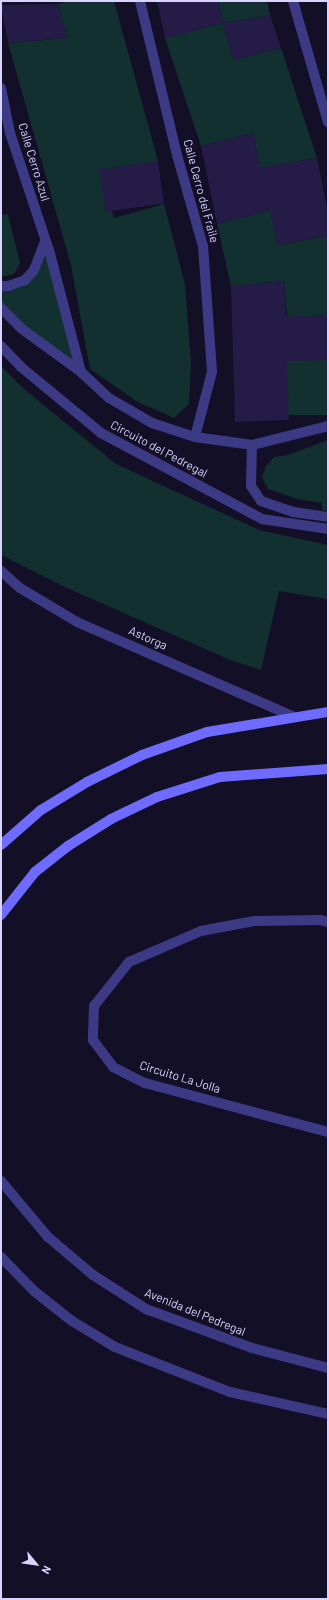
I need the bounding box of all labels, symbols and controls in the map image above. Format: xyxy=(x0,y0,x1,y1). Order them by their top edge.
street label: Calle Cerro Azul xyxy=(15,121,53,203)
street label: Calle Cerro del Fraile xyxy=(180,138,222,244)
street label: Circuito del Pedregal xyxy=(108,417,210,481)
street label: Astorga xyxy=(127,623,169,653)
street label: Circuito La Jolla xyxy=(138,1058,222,1096)
street label: Avenida del Pedregal xyxy=(143,1285,247,1339)
north arrow xyxy=(16,1544,56,1584)
text: N xyxy=(39,1564,54,1576)

